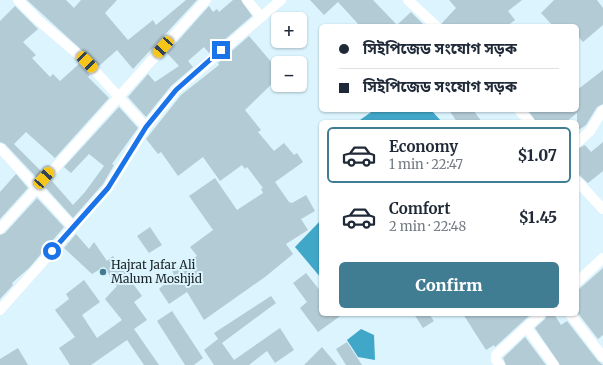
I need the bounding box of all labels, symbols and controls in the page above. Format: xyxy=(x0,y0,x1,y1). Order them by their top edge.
map controls xyxy=(271,12,307,92)
button: + xyxy=(271,12,307,48)
car xyxy=(151,34,175,60)
text: সিইপিজেড সংযোগ সড়ক xyxy=(363,39,517,58)
route end xyxy=(212,41,230,59)
car xyxy=(74,49,100,75)
button: − xyxy=(271,56,307,92)
text: সিইপিজেড সংযোগ সড়ক xyxy=(363,77,517,96)
icon: car xyxy=(341,137,377,173)
text: Economy xyxy=(389,137,458,156)
text: $1.07 xyxy=(518,146,557,165)
text: 1 min · 22:47 xyxy=(389,156,463,173)
car xyxy=(32,165,56,191)
icon: car xyxy=(341,199,377,235)
text: Comfort xyxy=(389,199,450,218)
text: $1.45 xyxy=(519,208,557,227)
text: 2 min · 22:48 xyxy=(389,218,466,235)
route start xyxy=(43,242,61,260)
place label: Hajrat Jafar Ali Malum Moshjid xyxy=(111,257,202,286)
button: Confirm xyxy=(339,262,559,308)
marker: Hajrat Jafar Ali Malum Moshjid xyxy=(98,267,108,277)

